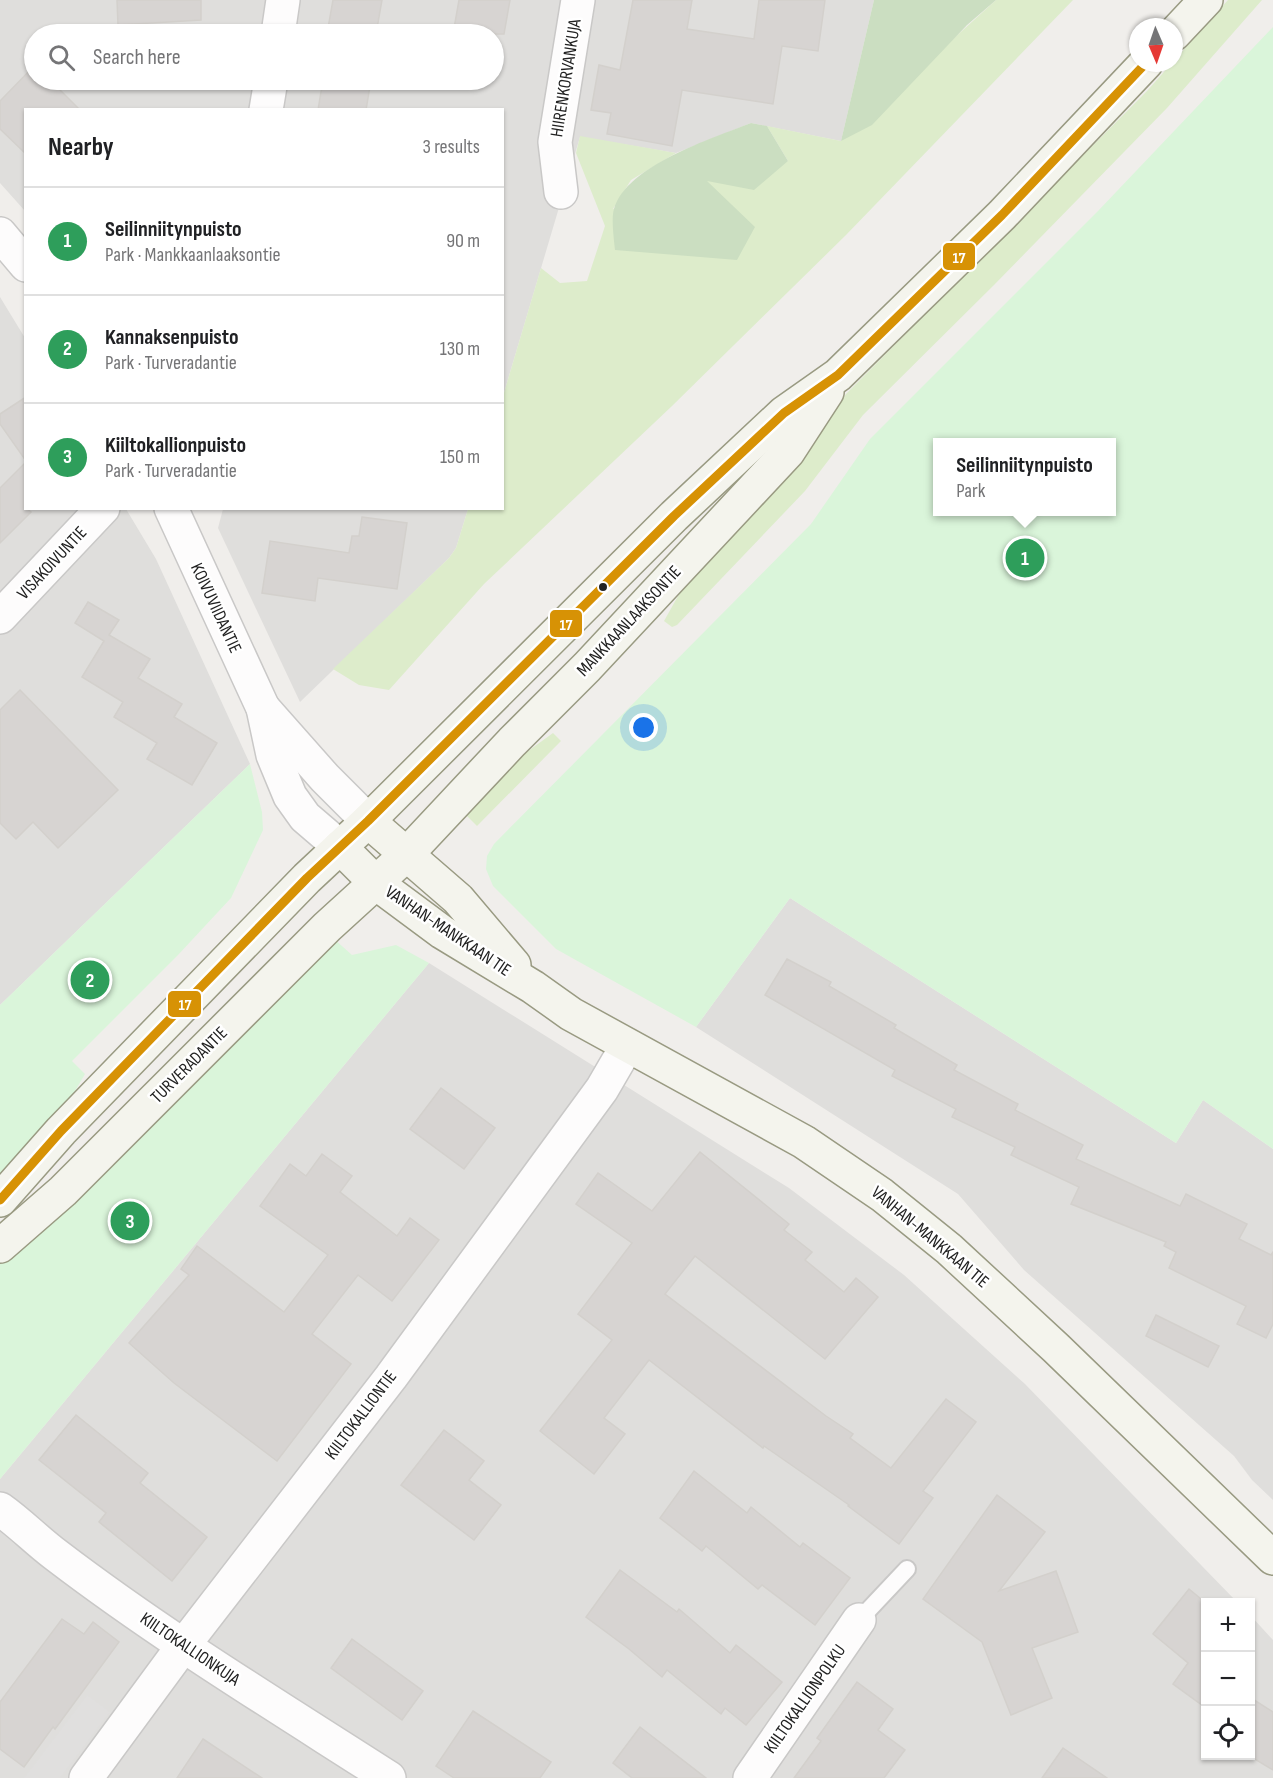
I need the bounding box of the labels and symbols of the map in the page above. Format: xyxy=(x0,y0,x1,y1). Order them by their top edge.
street label: HIIRENKORVANKUJA xyxy=(546,17,586,138)
north arrow xyxy=(1129,18,1183,72)
line badge: 17 xyxy=(942,242,976,271)
text: 17 xyxy=(952,249,966,268)
street label: VISAKOIVUNTIE xyxy=(13,522,91,604)
pin: 1 xyxy=(1006,536,1044,580)
street label: KOIVUVIIDANTIE xyxy=(186,560,246,656)
street label: MANKKAANLAAKSONTIE xyxy=(572,561,686,681)
unlabelled marker xyxy=(597,581,609,593)
line badge: 17 xyxy=(549,609,583,638)
text: 17 xyxy=(559,616,573,635)
your location xyxy=(629,713,658,742)
street label: VANHAN-MANKKAAN TIE xyxy=(381,881,515,981)
pin: 2 xyxy=(70,958,110,1002)
line badge: 17 xyxy=(167,990,202,1018)
text: 17 xyxy=(178,996,192,1015)
street label: TURVERADANTIE xyxy=(146,1022,232,1108)
street label: VANHAN-MANKKAAN TIE xyxy=(867,1182,993,1292)
pin: 3 xyxy=(110,1198,150,1244)
street label: KIILTOKALLIONTIE xyxy=(321,1366,401,1464)
street label: KIILTOKALLIONKUJA xyxy=(136,1608,244,1690)
street label: KIILTOKALLIONPOLKU xyxy=(760,1641,850,1757)

